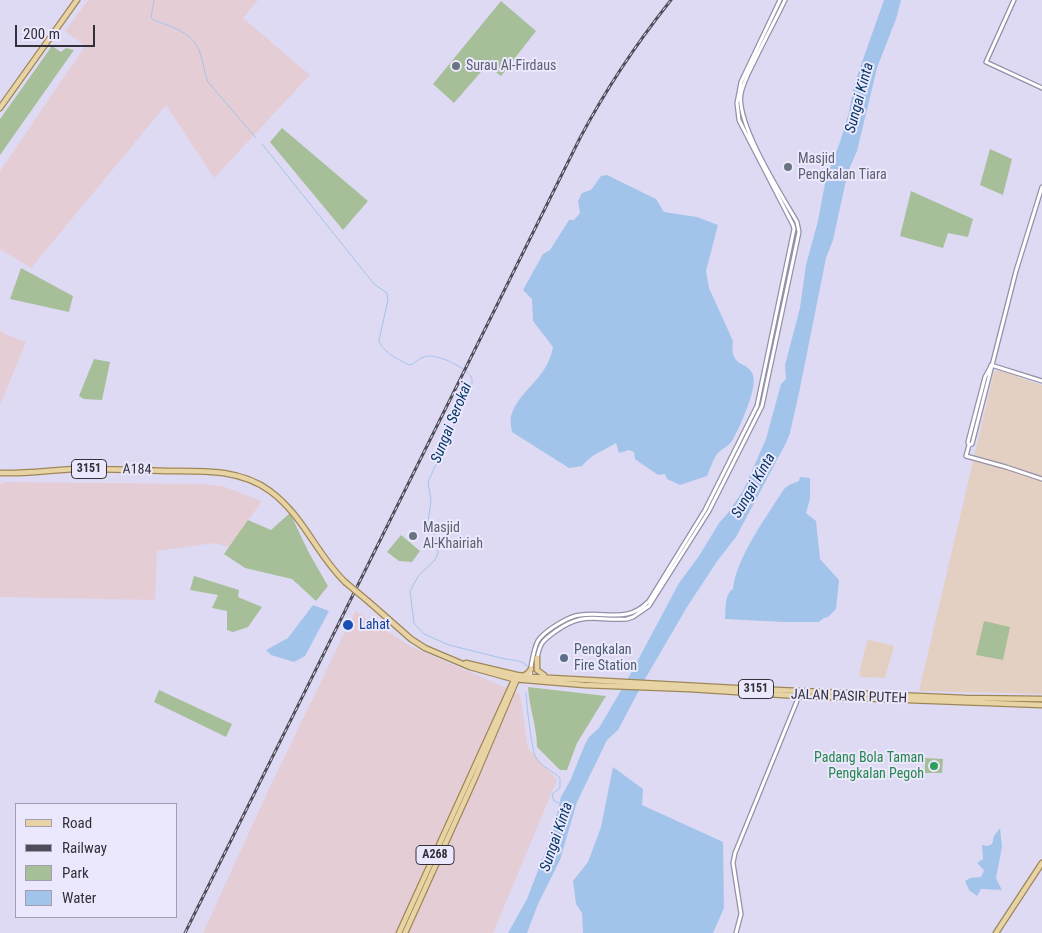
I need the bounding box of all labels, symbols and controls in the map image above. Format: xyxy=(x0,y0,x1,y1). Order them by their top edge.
scale bar xyxy=(18,15,98,47)
text: 200 m xyxy=(23,25,60,43)
place label: Surau Al-Firdaus xyxy=(466,58,556,74)
marker: Surau Al-Firdaus xyxy=(450,60,462,72)
water label: Sungai Kinta xyxy=(842,61,878,135)
place label: Masjid Pengkalan Tiara xyxy=(798,151,887,184)
marker: Masjid Pengkalan Tiara xyxy=(782,161,794,173)
water label: Sungai Serokai xyxy=(428,380,476,466)
water label: Sungai Kinta xyxy=(728,450,780,522)
road number: 3151 xyxy=(72,459,106,478)
street label: A184 xyxy=(122,461,152,479)
place label: Masjid Al-Khairiah xyxy=(423,520,483,552)
marker: Masjid Al-Khairiah xyxy=(407,530,419,542)
place label: Lahat xyxy=(359,617,390,633)
marker: Lahat xyxy=(341,618,355,632)
place label: Pengkalan Fire Station xyxy=(574,642,637,674)
marker: Pengkalan Fire Station xyxy=(558,652,570,664)
road number: 3151 xyxy=(738,680,774,699)
street label: JALAN PASIR PUTEH xyxy=(791,687,907,707)
place label: Padang Bola Taman Pengkalan Pegoh xyxy=(814,750,924,782)
marker: Padang Bola Taman Pengkalan Pegoh xyxy=(928,760,940,772)
water label: Sungai Kinta xyxy=(537,800,577,874)
legend xyxy=(15,803,178,918)
text: Road xyxy=(62,814,92,832)
text: Railway xyxy=(62,839,107,857)
road number: A268 xyxy=(416,846,454,864)
text: Park xyxy=(62,864,89,882)
text: Water xyxy=(62,889,96,907)

